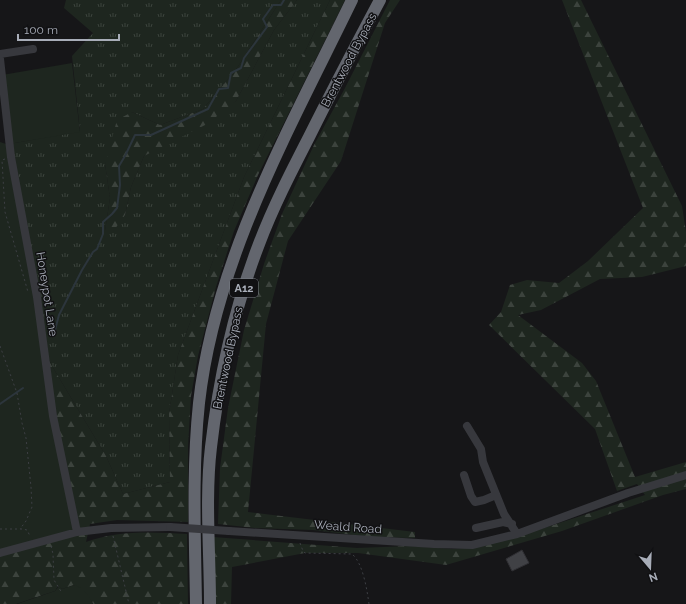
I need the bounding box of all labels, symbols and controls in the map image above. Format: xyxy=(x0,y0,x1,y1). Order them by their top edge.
street label: Brentwood Bypass xyxy=(318,10,380,109)
scale bar xyxy=(18,16,119,42)
text: 100 m xyxy=(24,23,58,37)
street label: Honeypot Lane xyxy=(33,251,61,337)
road number: A12 xyxy=(230,279,258,297)
street label: Brentwood Bypass xyxy=(210,305,246,410)
street label: Weald Road xyxy=(314,518,382,536)
north arrow xyxy=(630,548,670,588)
text: N xyxy=(647,569,659,584)

